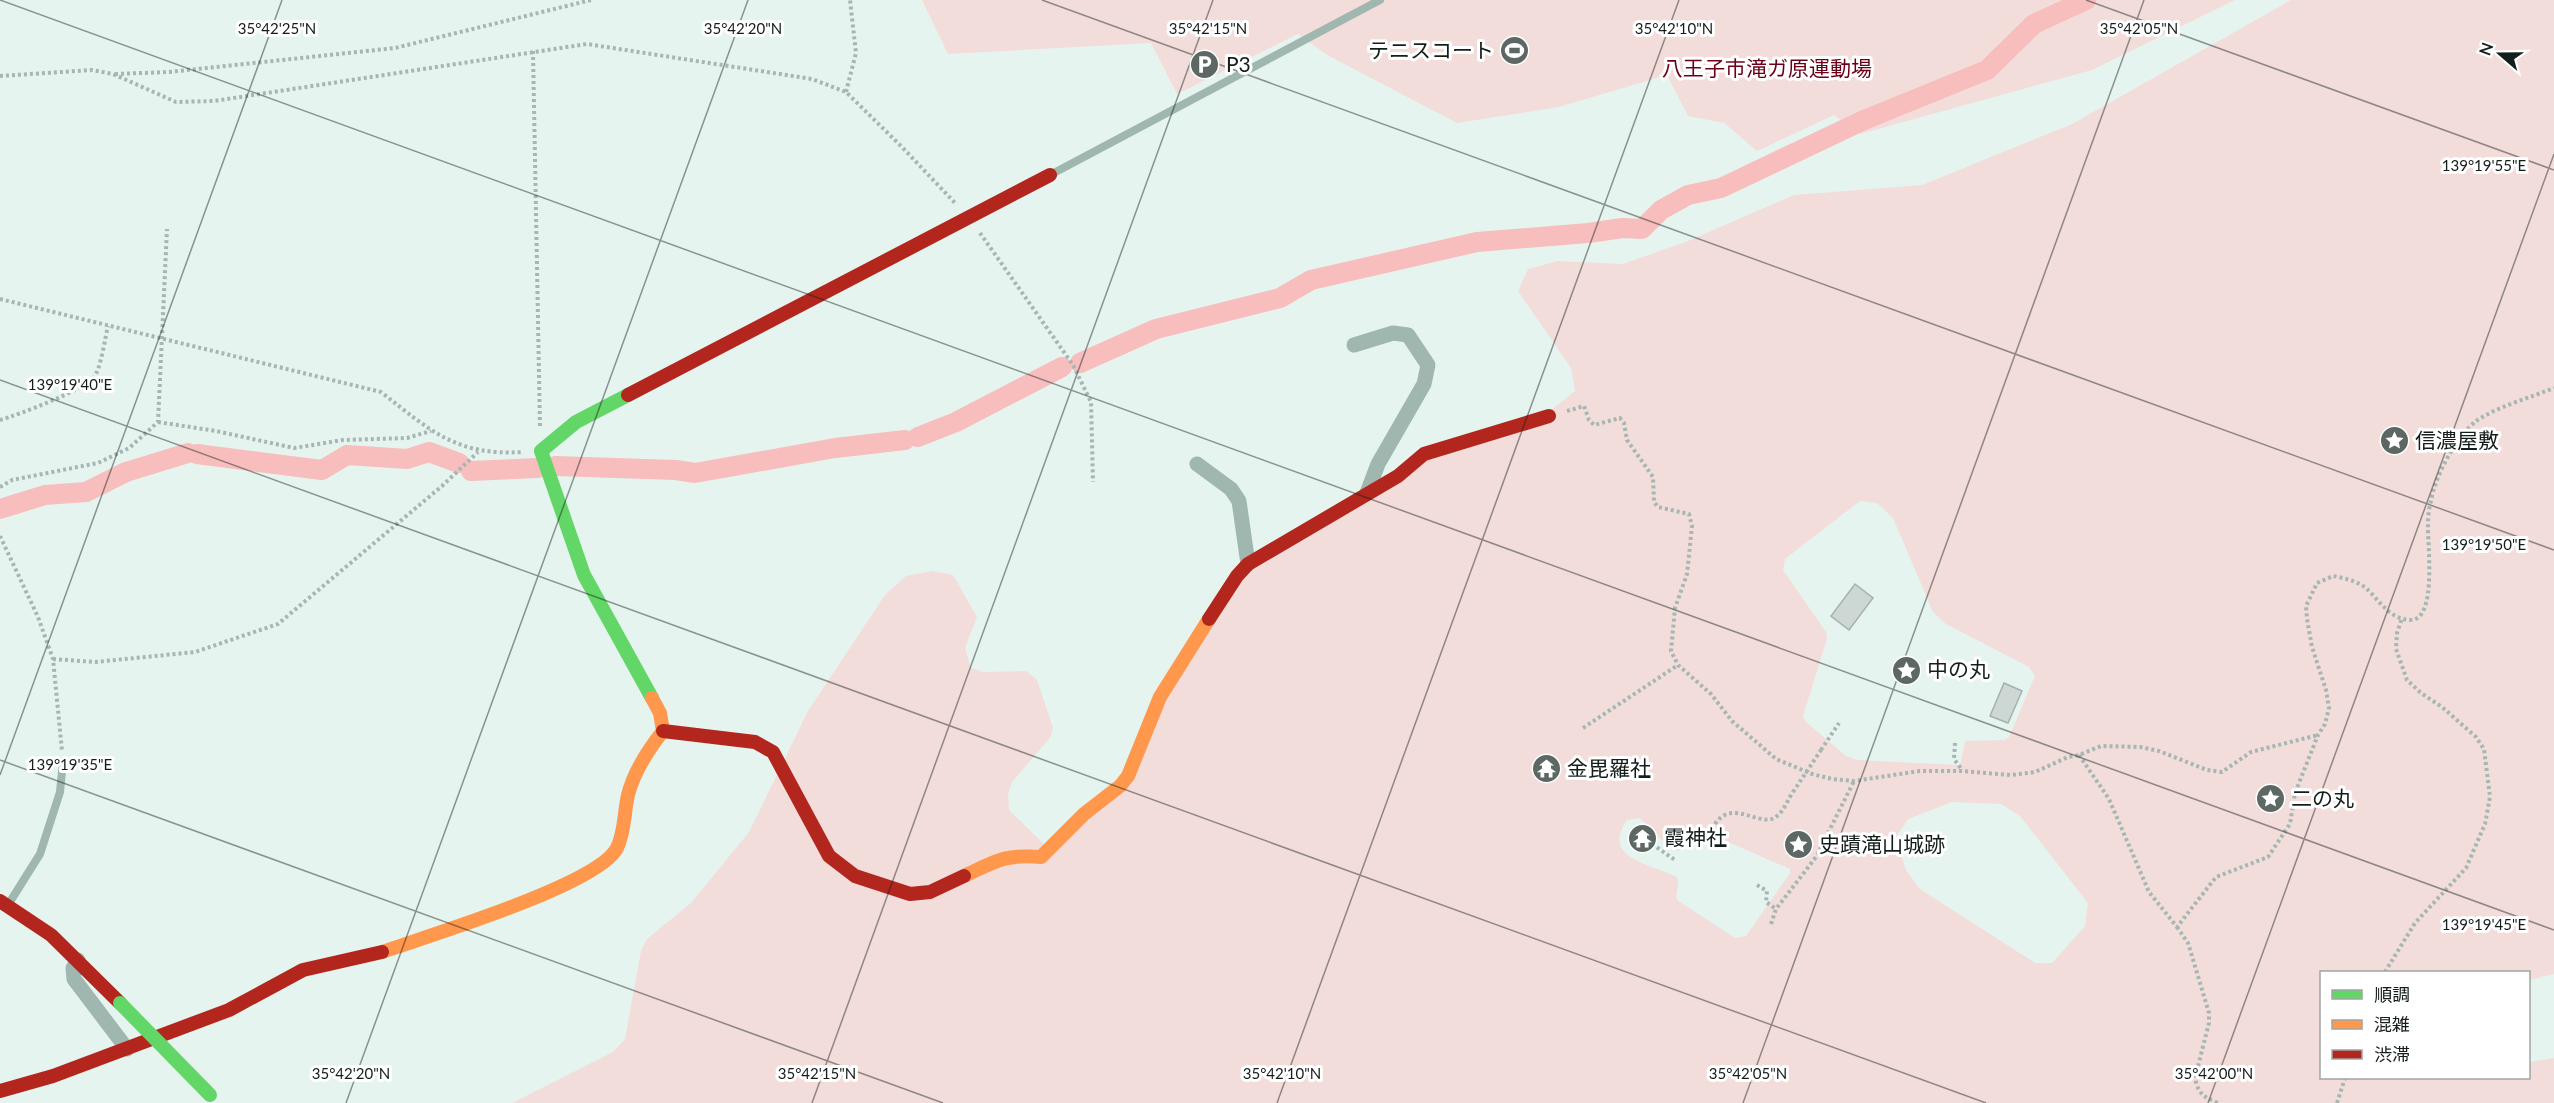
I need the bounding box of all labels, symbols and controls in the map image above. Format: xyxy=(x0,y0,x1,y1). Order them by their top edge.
text: 35°42'25"N xyxy=(238,19,316,37)
text: 35°42'20"N xyxy=(704,19,782,37)
text: 35°42'15"N xyxy=(1169,19,1247,37)
text: 35°42'10"N xyxy=(1635,19,1713,37)
text: 35°42'05"N xyxy=(2100,19,2178,37)
north arrow xyxy=(2470,24,2530,84)
sports icon: テニスコート xyxy=(1499,35,1531,67)
place label: テニスコート xyxy=(1368,37,1494,62)
text: N xyxy=(2474,40,2496,58)
parking icon: P3 xyxy=(1189,49,1221,81)
place label: P3 xyxy=(1226,51,1251,76)
park label: 八王子市滝ガ原運動場 xyxy=(1662,55,1872,80)
text: 139°19'55"E xyxy=(2442,156,2526,174)
text: 139°19'40"E xyxy=(28,375,112,393)
place icon: 信濃屋敷 xyxy=(2378,425,2410,457)
place label: 信濃屋敷 xyxy=(2415,427,2499,452)
text: 139°19'50"E xyxy=(2442,535,2526,553)
place icon: 中の丸 xyxy=(1890,654,1922,686)
place label: 中の丸 xyxy=(1927,656,1990,681)
temple icon: 金毘羅社 xyxy=(1530,753,1562,785)
text: 139°19'35"E xyxy=(28,755,112,773)
place label: 金毘羅社 xyxy=(1567,755,1651,780)
place icon: 二の丸 xyxy=(2254,783,2286,815)
place label: 二の丸 xyxy=(2291,785,2354,810)
temple icon: 霞神社 xyxy=(1627,822,1659,854)
place label: 霞神社 xyxy=(1664,824,1727,849)
place icon: 史蹟滝山城跡 xyxy=(1782,829,1814,861)
place label: 史蹟滝山城跡 xyxy=(1819,831,1945,856)
text: 139°19'45"E xyxy=(2442,915,2526,933)
legend xyxy=(2320,971,2530,1079)
text: 順調 xyxy=(2374,983,2410,1005)
text: 混雑 xyxy=(2374,1013,2410,1035)
text: 渋滞 xyxy=(2374,1043,2410,1065)
text: 35°42'20"N xyxy=(312,1064,390,1082)
text: 35°42'15"N xyxy=(778,1064,856,1082)
text: 35°42'10"N xyxy=(1243,1064,1321,1082)
text: 35°42'05"N xyxy=(1709,1064,1787,1082)
text: 35°42'00"N xyxy=(2175,1064,2253,1082)

